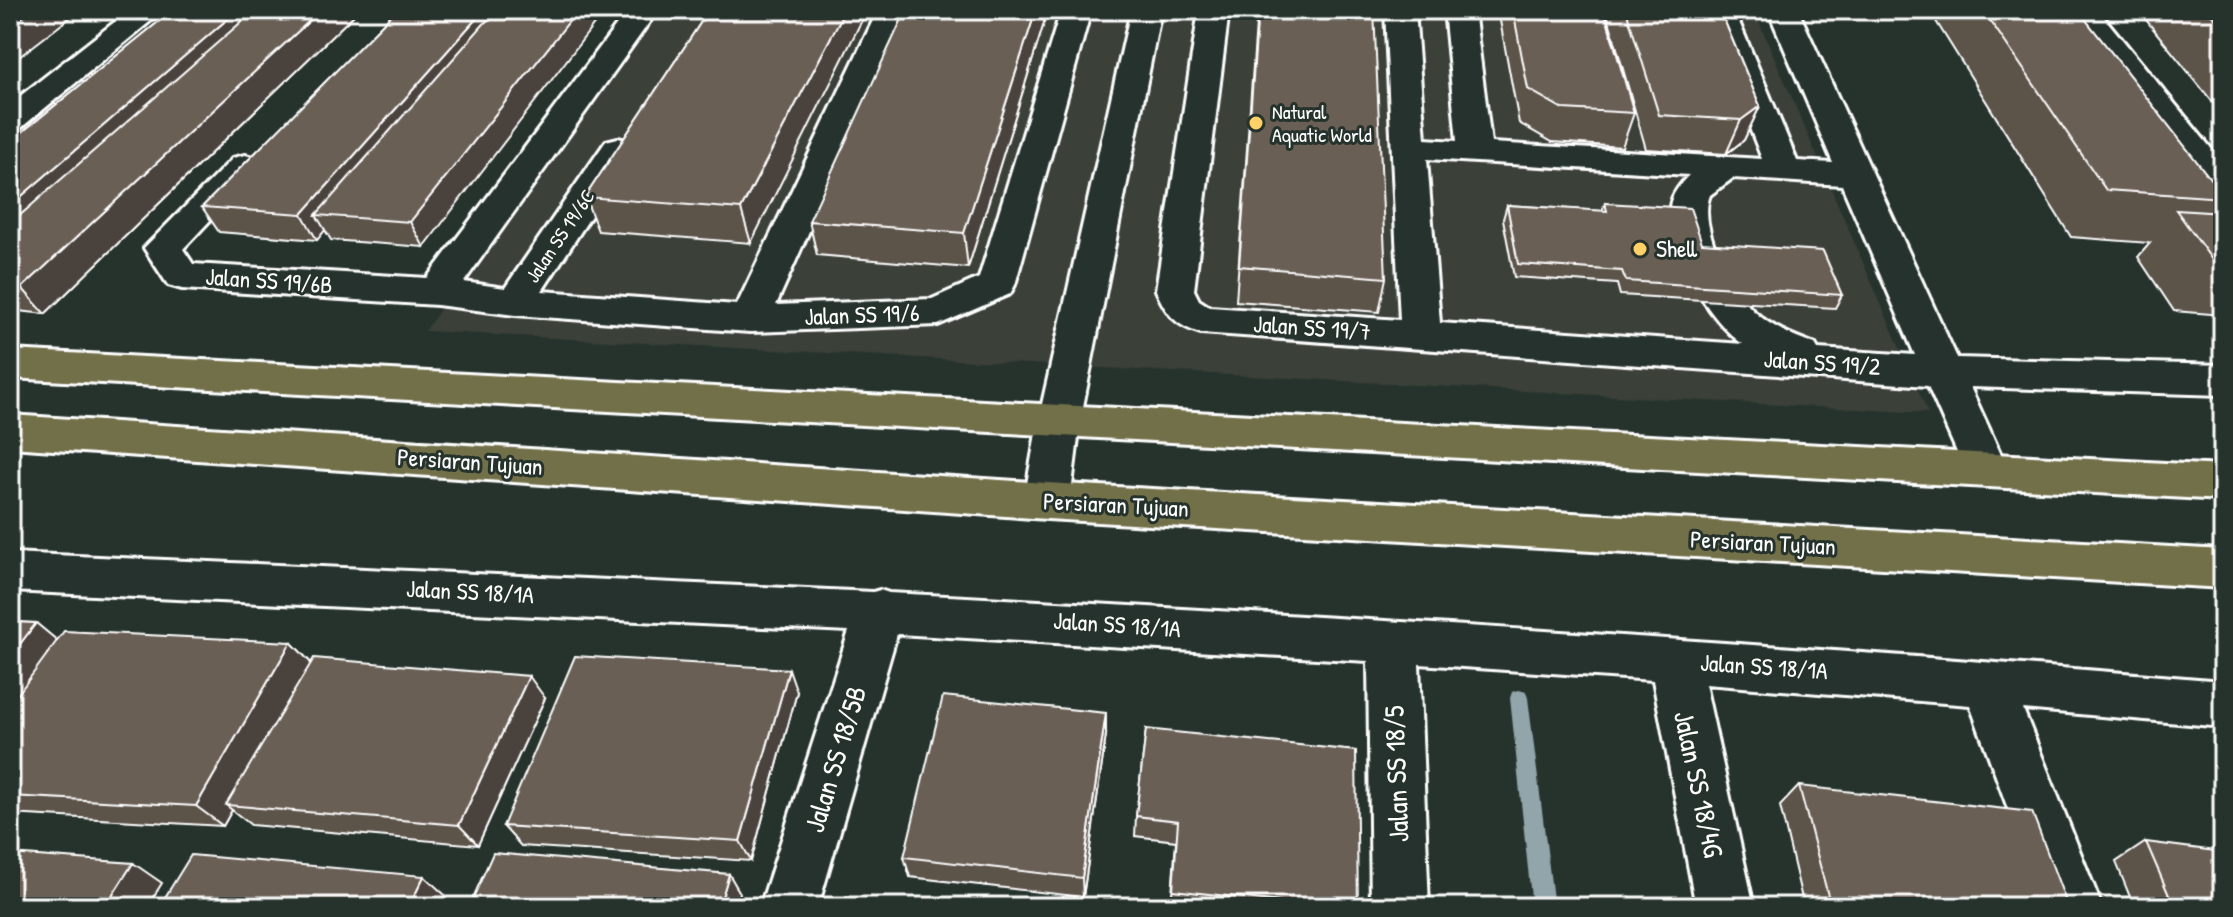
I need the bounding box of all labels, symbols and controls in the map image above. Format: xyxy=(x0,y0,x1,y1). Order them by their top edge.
place label: Natural Aquatic World xyxy=(1272,98,1372,148)
marker: Natural Aquatic World xyxy=(1247,114,1265,132)
street label: Jalan SS 19/6C xyxy=(518,184,601,288)
place label: Shell xyxy=(1656,232,1698,264)
marker: Shell xyxy=(1631,240,1649,258)
street label: Jalan SS 19/6B xyxy=(204,260,334,300)
street label: Jalan SS 19/6 xyxy=(804,296,920,332)
street label: Jalan SS 19/7 xyxy=(1252,307,1372,347)
street label: Jalan SS 19/2 xyxy=(1763,342,1881,382)
street label: Persiaran Tujuan xyxy=(396,440,544,482)
street label: Persiaran Tujuan xyxy=(1042,484,1190,524)
street label: Persiaran Tujuan xyxy=(1689,522,1837,562)
street label: Jalan SS 18/1A xyxy=(405,572,535,610)
street label: Jalan SS 18/1A xyxy=(1052,604,1182,644)
street label: Jalan SS 18/1A xyxy=(1699,646,1829,686)
street label: Jalan SS 18/5B xyxy=(795,681,875,837)
street label: Jalan SS 18/5 xyxy=(1375,705,1417,843)
street label: Jalan SS 18/4G xyxy=(1665,707,1733,861)

